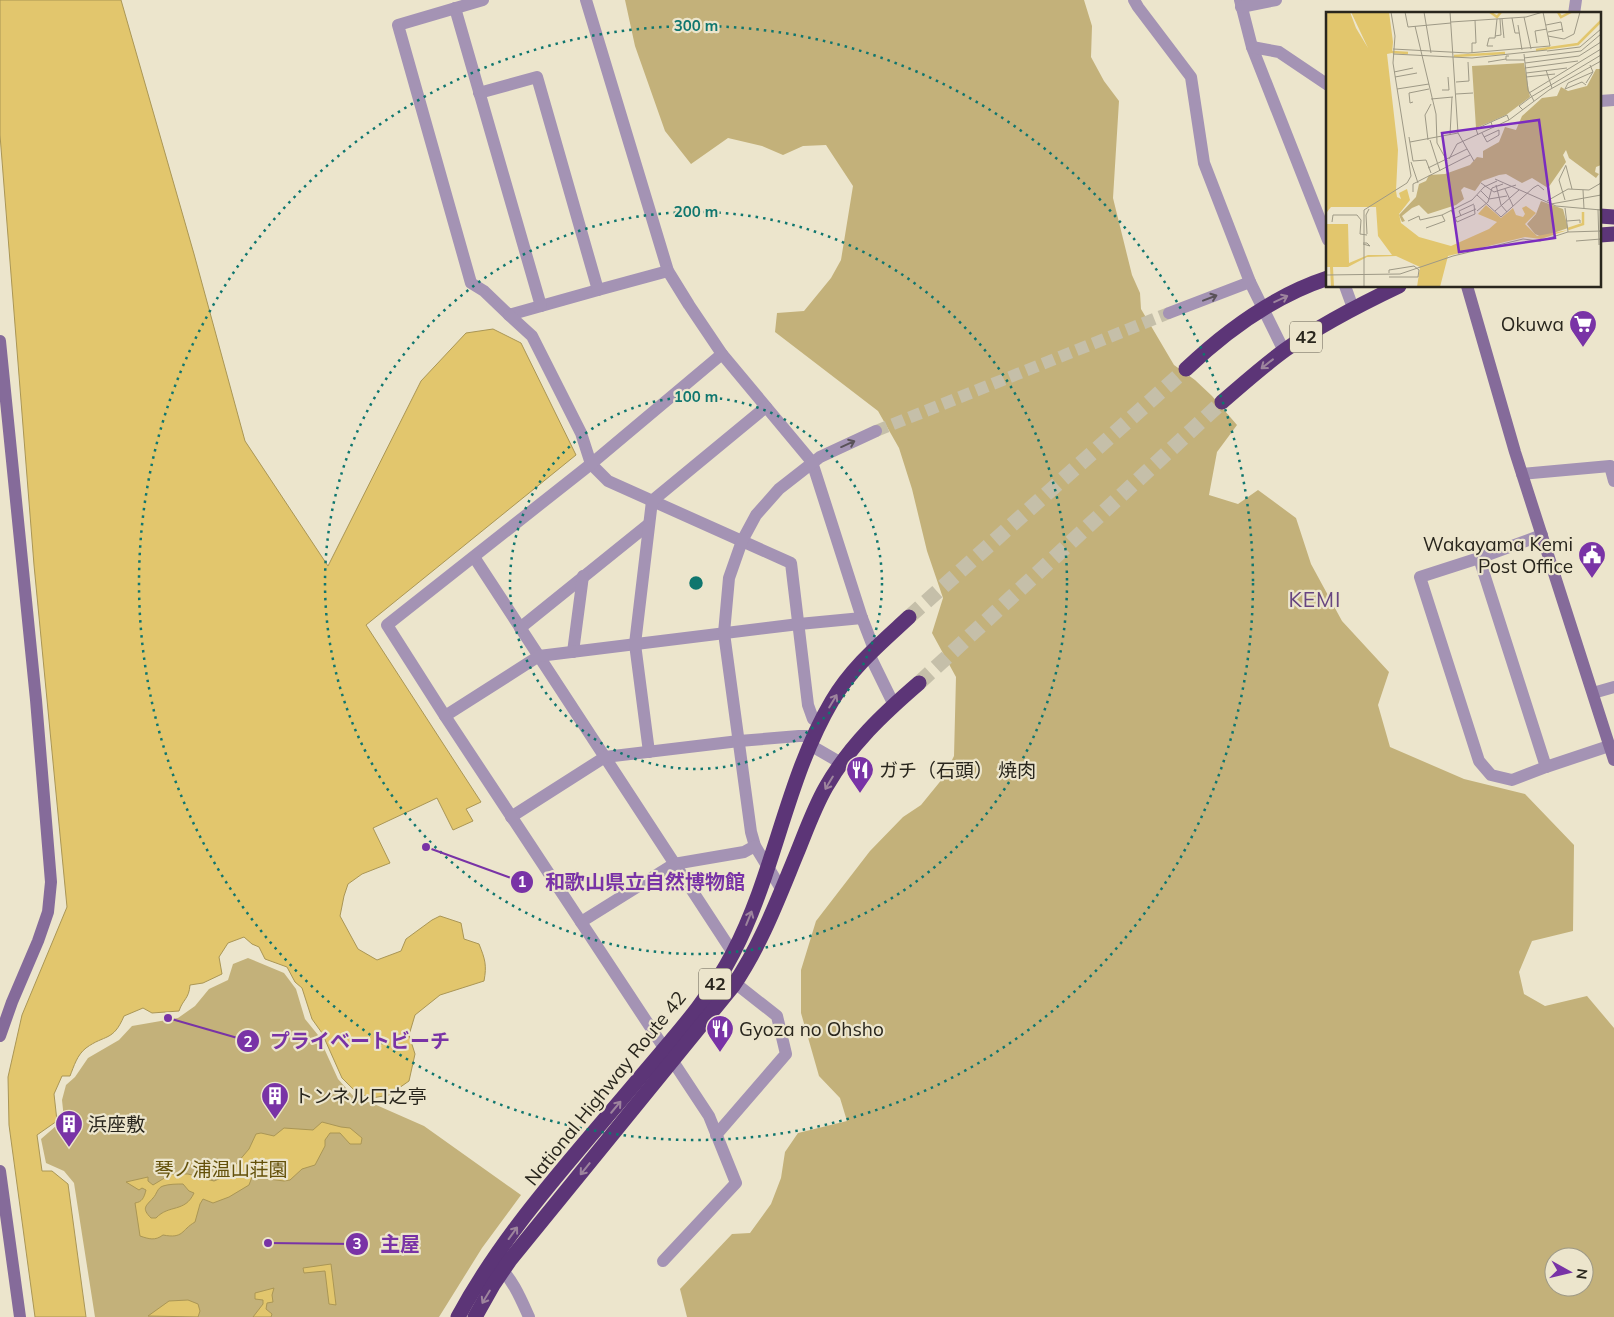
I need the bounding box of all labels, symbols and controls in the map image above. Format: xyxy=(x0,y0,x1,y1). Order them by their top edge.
inset map xyxy=(1326,12,1602,288)
text: 300 m xyxy=(674,16,718,35)
text: 200 m xyxy=(674,202,718,221)
one-way arrow xyxy=(1202,292,1217,302)
one-way arrow xyxy=(1273,293,1288,303)
supermarket icon: Okuwa xyxy=(1568,309,1598,348)
place label: Okuwa xyxy=(1501,312,1564,336)
road number: 42 xyxy=(1290,322,1322,352)
one-way arrow xyxy=(1261,359,1274,370)
text: 100 m xyxy=(674,387,718,406)
one-way arrow xyxy=(840,439,855,448)
place label: Wakayama Kemi Post Office xyxy=(1423,532,1573,578)
public building icon: Wakayama Kemi Post Office xyxy=(1577,540,1607,579)
centre of rings xyxy=(687,574,705,592)
district label: KEMI xyxy=(1288,586,1342,612)
one-way arrow xyxy=(828,695,838,709)
restaurant icon: ガチ（石頭） 焼肉 xyxy=(845,755,875,794)
place label: ガチ（石頭） 焼肉 xyxy=(879,758,1036,782)
one-way arrow xyxy=(823,776,833,790)
callout: 和歌山県立自然博物館 xyxy=(510,865,755,900)
text: 和歌山県立自然博物館 xyxy=(545,869,745,894)
text: 1 xyxy=(517,872,527,891)
one-way arrow xyxy=(745,910,754,926)
road number: 42 xyxy=(699,969,731,1000)
street label: National Highway Route 42 xyxy=(519,986,691,1190)
restaurant icon: Gyoza no Ohsho xyxy=(705,1014,735,1053)
place label: Gyoza no Ohsho xyxy=(739,1017,884,1041)
callout: プライベートビーチ xyxy=(235,1024,460,1059)
text: プライベートビーチ xyxy=(270,1028,450,1053)
text: 2 xyxy=(243,1032,253,1051)
building icon: トンネル口之亭 xyxy=(260,1081,290,1120)
place label: トンネル口之亭 xyxy=(294,1084,427,1108)
one-way arrow xyxy=(610,1100,621,1113)
building icon: 浜座敷 xyxy=(54,1109,84,1148)
place label: 浜座敷 xyxy=(88,1112,145,1136)
park label: 琴ノ浦温山荘園 xyxy=(154,1157,288,1181)
one-way arrow xyxy=(579,1162,590,1175)
callout: 主屋 xyxy=(345,1226,430,1261)
one-way arrow xyxy=(508,1227,519,1240)
text: 主屋 xyxy=(380,1231,420,1256)
text: 3 xyxy=(352,1234,362,1253)
north arrow xyxy=(1544,1247,1594,1297)
text: N xyxy=(1572,1267,1592,1280)
one-way arrow xyxy=(480,1290,490,1304)

